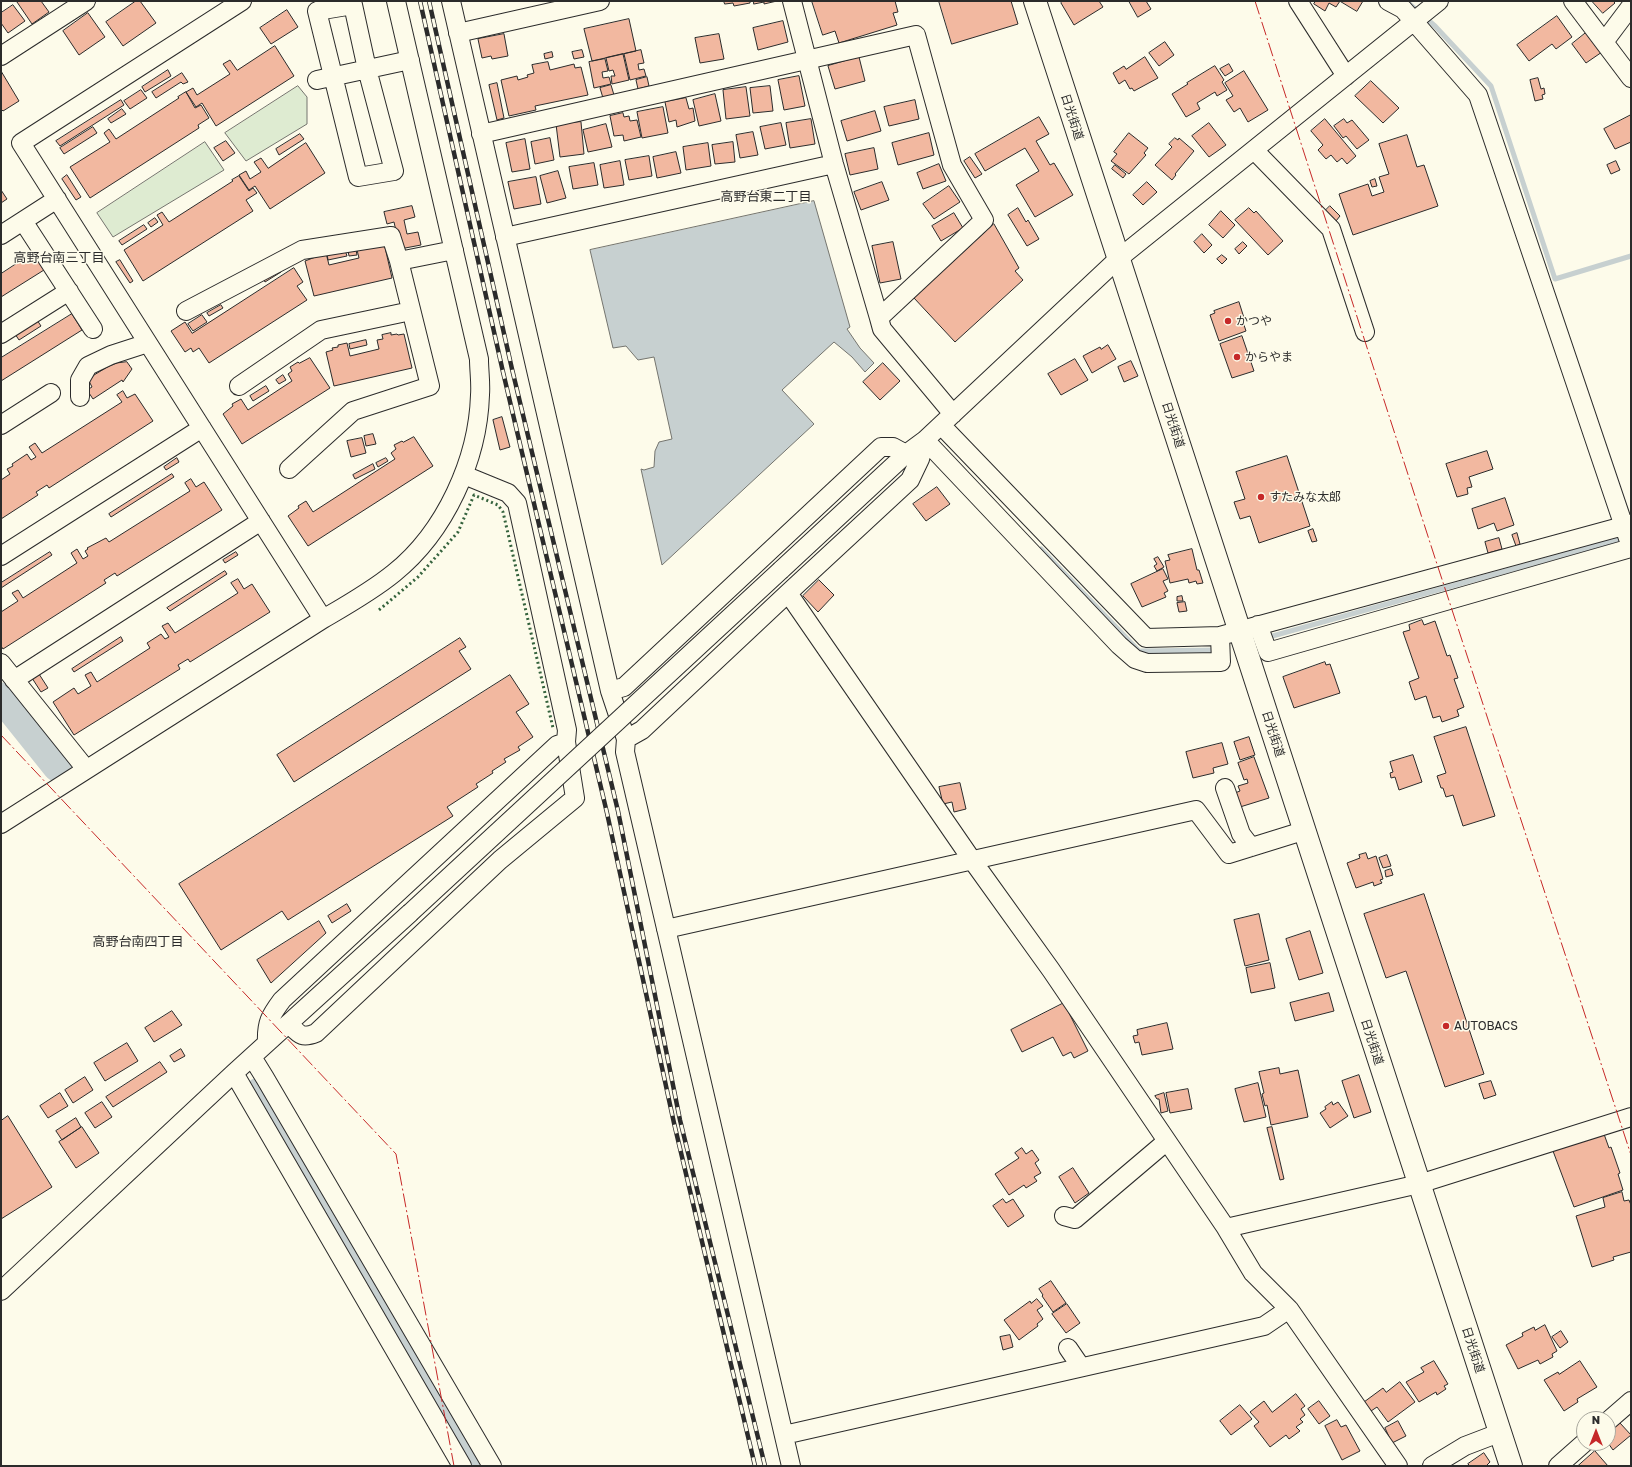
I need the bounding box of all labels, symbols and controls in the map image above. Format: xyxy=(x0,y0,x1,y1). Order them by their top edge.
street label: 日光街道 xyxy=(1058,92,1086,142)
district label: 高野台東二丁目 xyxy=(721,189,811,205)
district label: 高野台南三丁目 xyxy=(14,250,104,266)
place label: かつや xyxy=(1236,314,1272,328)
marker: かつや xyxy=(1223,316,1233,326)
place label: からやま xyxy=(1245,350,1293,364)
marker: からやま xyxy=(1232,352,1242,362)
street label: 日光街道 xyxy=(1159,400,1187,450)
place label: すたみな太郎 xyxy=(1269,490,1341,504)
marker: すたみな太郎 xyxy=(1256,492,1266,502)
street label: 日光街道 xyxy=(1259,709,1287,759)
district label: 高野台南四丁目 xyxy=(93,934,183,950)
street label: 日光街道 xyxy=(1358,1017,1386,1067)
place label: AUTOBACS xyxy=(1454,1019,1518,1033)
marker: AUTOBACS xyxy=(1441,1021,1451,1031)
street label: 日光街道 xyxy=(1459,1325,1487,1375)
north arrow xyxy=(1576,1411,1616,1451)
text: N xyxy=(1592,1413,1600,1426)

